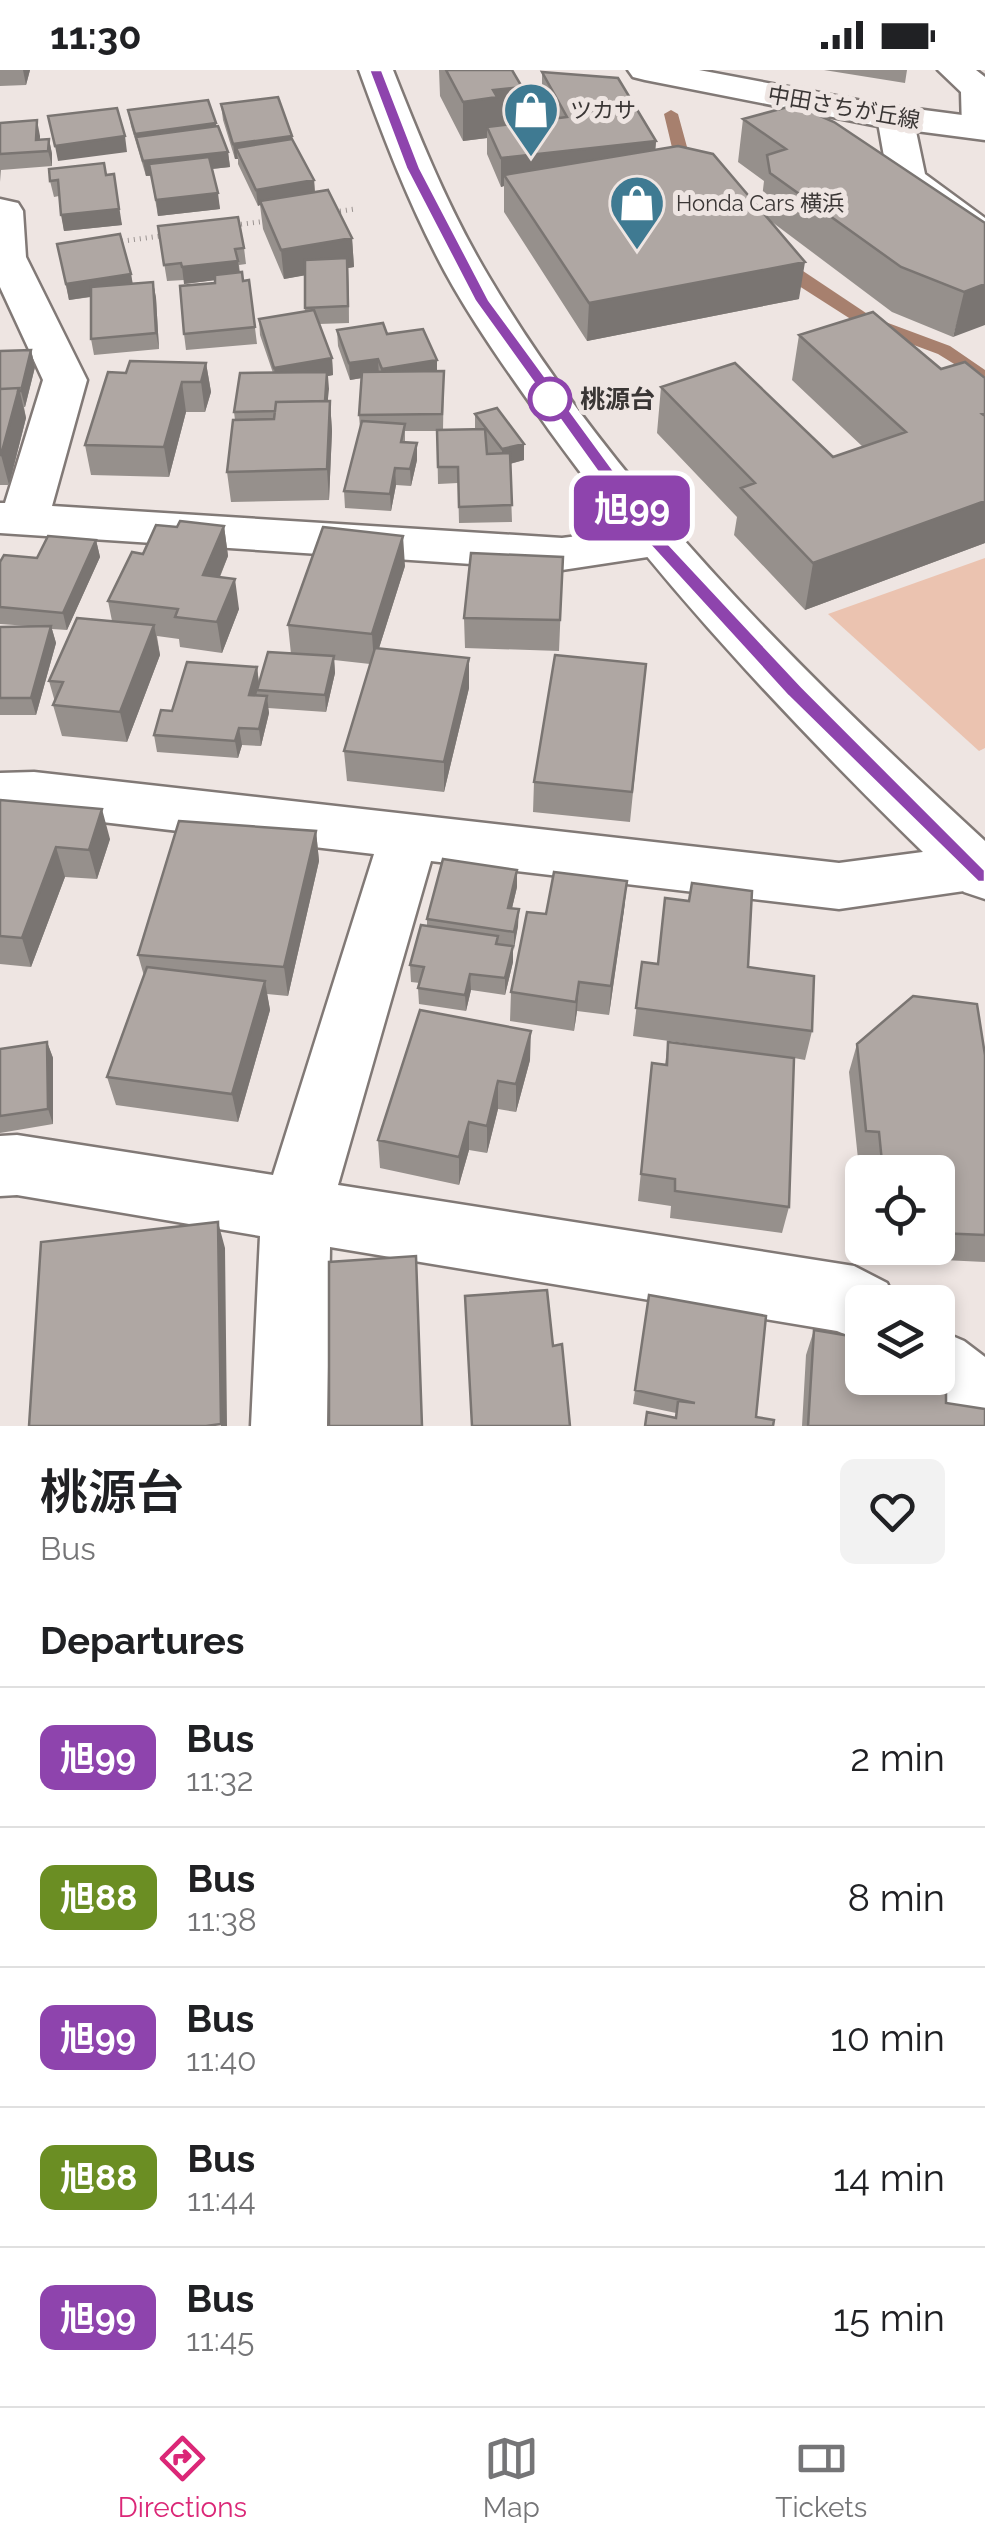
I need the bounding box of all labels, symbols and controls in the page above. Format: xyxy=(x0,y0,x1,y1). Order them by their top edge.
text: 11:30 xyxy=(50,13,141,58)
shop icon: ツカサ xyxy=(501,80,561,159)
street label: 中田さちが丘線 xyxy=(766,81,922,133)
place label: ツカサ xyxy=(570,97,636,123)
shop icon: Honda Cars 横浜 xyxy=(607,173,667,252)
place label: Honda Cars 横浜 xyxy=(676,190,844,216)
marker: 桃源台 xyxy=(529,378,571,420)
place label: 桃源台 xyxy=(580,384,655,414)
line badge: 旭99 xyxy=(574,476,690,540)
text: 旭99 xyxy=(594,488,670,529)
map controls xyxy=(845,1155,955,1395)
button: locate xyxy=(845,1155,955,1265)
button: layers xyxy=(845,1285,955,1395)
button: heart xyxy=(840,1459,945,1564)
text: 桃源台 xyxy=(40,1464,184,1520)
text: Bus xyxy=(40,1530,96,1567)
text: Departures xyxy=(40,1618,245,1663)
text: Bus xyxy=(186,1716,254,1761)
text: 2 min xyxy=(850,1735,945,1780)
text: 旭99 xyxy=(60,1737,136,1778)
text: 11:32 xyxy=(186,1761,253,1798)
text: Bus xyxy=(187,1856,255,1901)
text: 8 min xyxy=(847,1875,945,1920)
text: 旭88 xyxy=(60,1877,137,1918)
text: 11:38 xyxy=(187,1901,257,1938)
text: Bus xyxy=(186,1996,254,2041)
text: 10 min xyxy=(830,2015,945,2060)
text: 旭99 xyxy=(60,2017,136,2058)
text: 11:40 xyxy=(186,2041,257,2078)
text: Bus xyxy=(187,2136,255,2181)
text: 14 min xyxy=(833,2155,945,2200)
text: 旭88 xyxy=(60,2157,137,2198)
text: 11:44 xyxy=(187,2181,256,2218)
text: Bus xyxy=(186,2276,254,2321)
text: 15 min xyxy=(833,2295,945,2340)
text: 旭99 xyxy=(60,2297,136,2338)
text: 11:45 xyxy=(186,2321,255,2358)
tab: Directions xyxy=(118,2431,247,2524)
tab: Map xyxy=(483,2431,540,2524)
tab: Tickets xyxy=(775,2431,867,2524)

